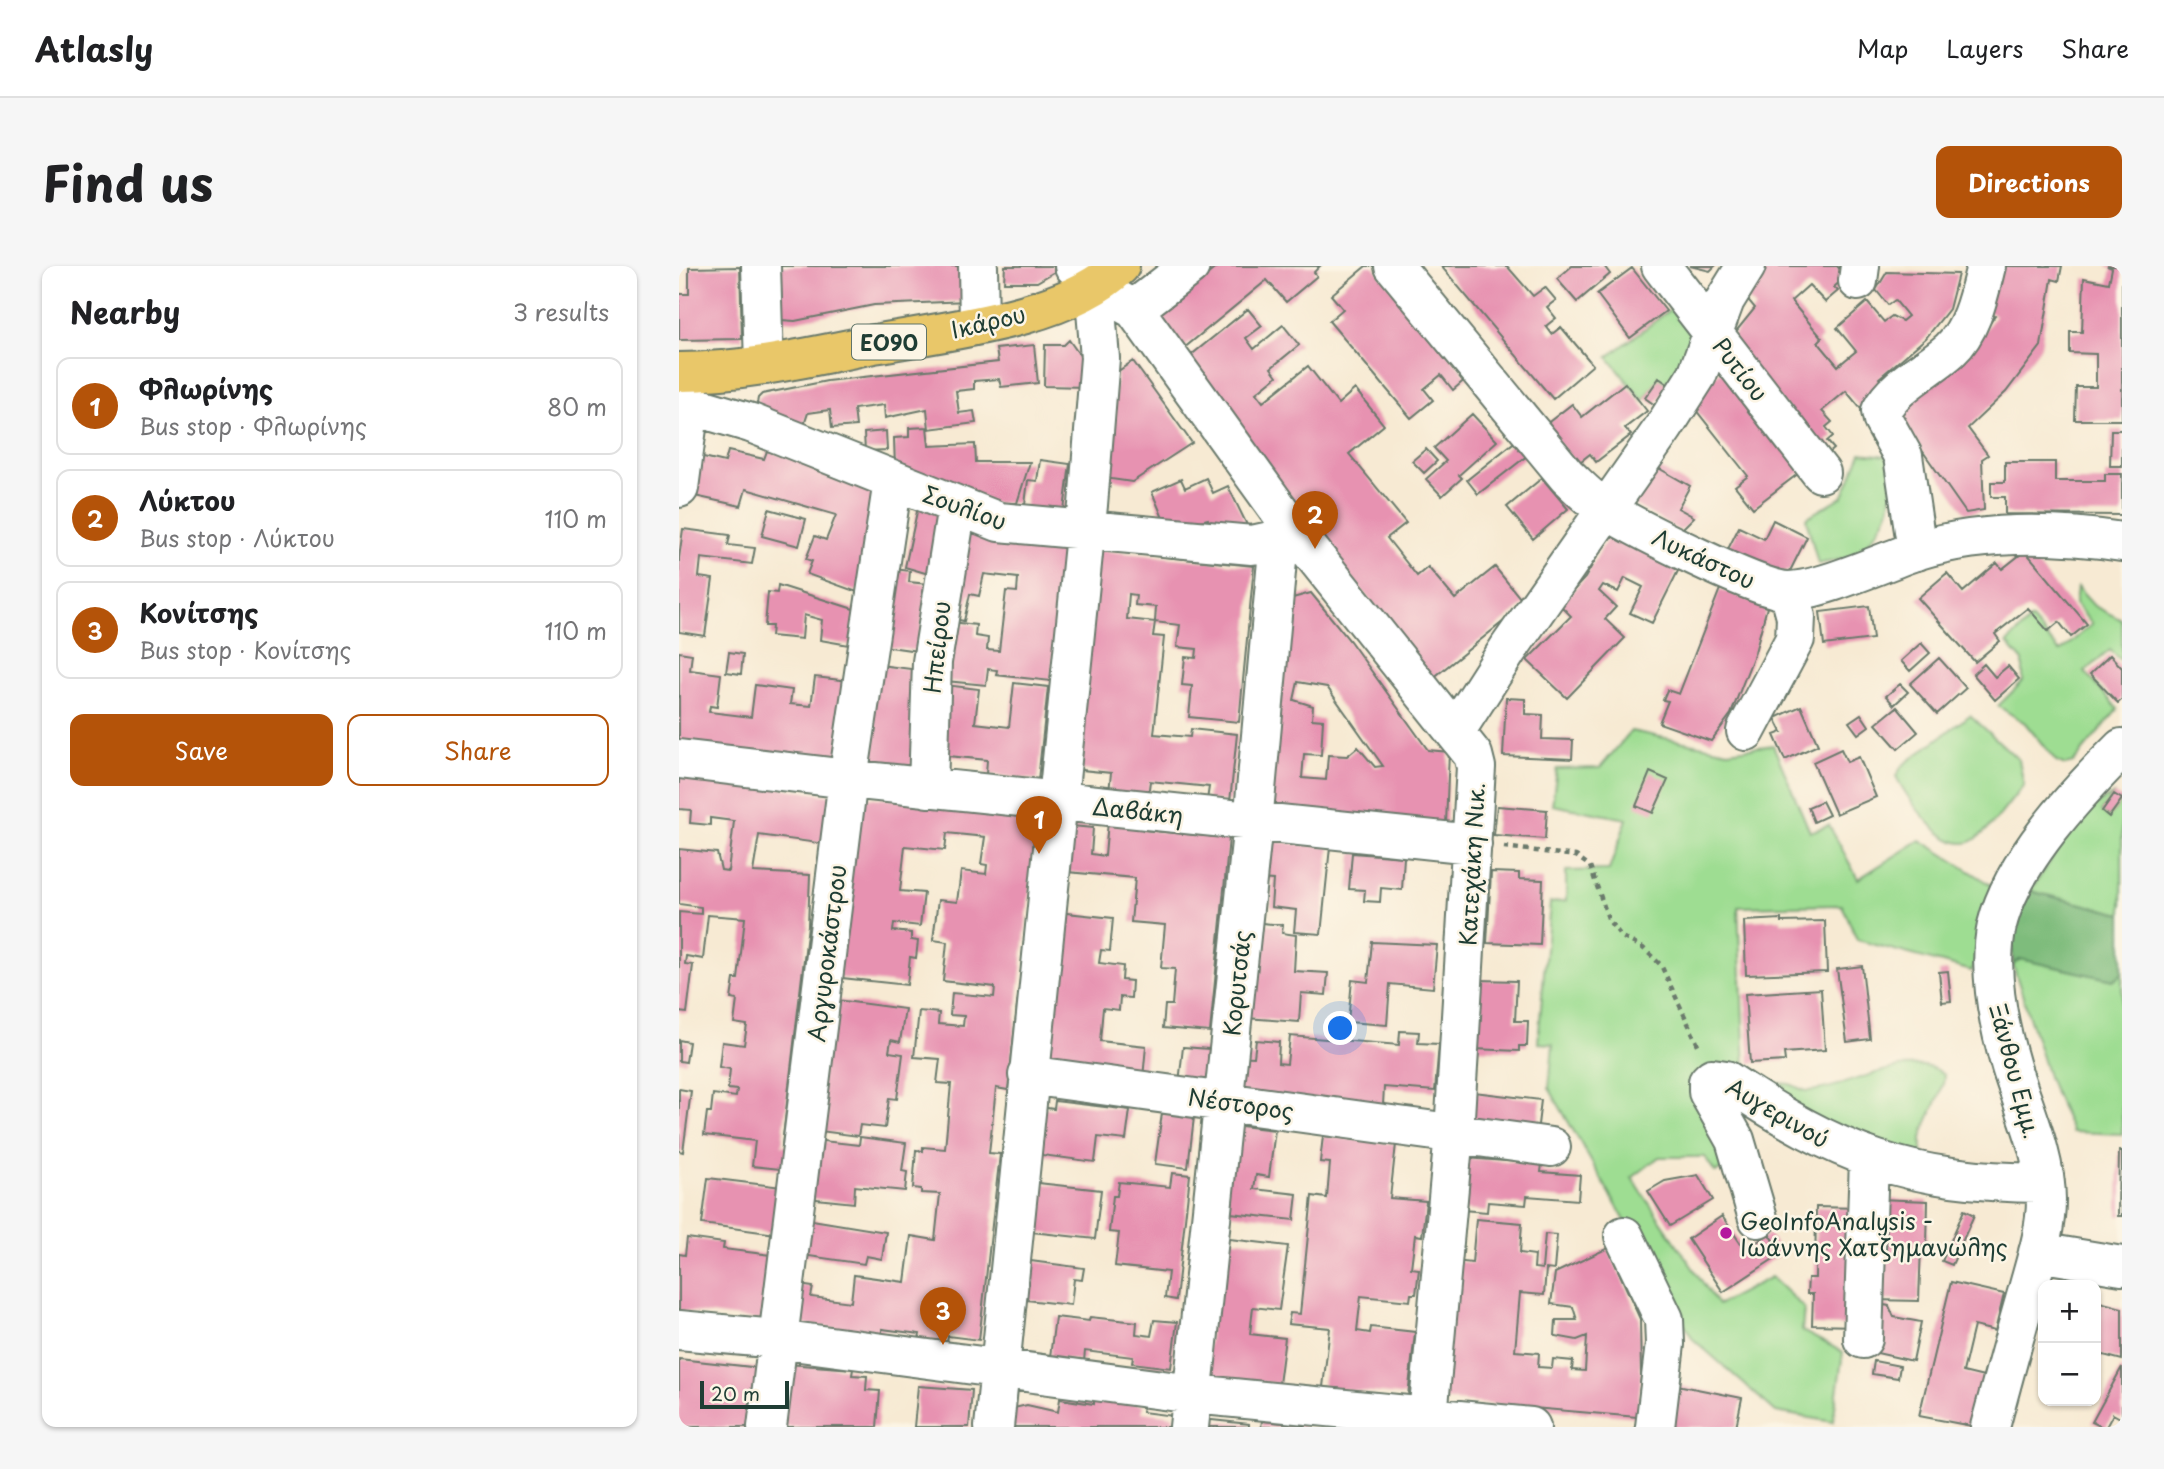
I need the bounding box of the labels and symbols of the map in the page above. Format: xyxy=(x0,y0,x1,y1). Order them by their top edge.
street label: Ικάρου xyxy=(947,295,1029,347)
road number: ΕΟ90 xyxy=(852,324,926,360)
street label: Ρυτίου xyxy=(1705,330,1777,408)
street label: Σουλίου xyxy=(918,476,1012,538)
pin: 2 xyxy=(1292,491,1338,549)
street label: Λυκάστου xyxy=(1647,519,1761,597)
street label: Ηπείρου xyxy=(914,599,958,695)
street label: Κατεχάκη Νικ. xyxy=(1449,781,1493,947)
street label: Δαβάκη xyxy=(1091,788,1185,832)
pin: 1 xyxy=(1016,796,1062,854)
street label: Αργυροκάστρου xyxy=(798,862,854,1044)
street label: Κορυτσάς xyxy=(1213,928,1259,1038)
street label: Ξάνθου Εμμ. xyxy=(1981,1000,2051,1142)
your location xyxy=(1323,1011,1357,1045)
street label: Αυγερινού xyxy=(1720,1068,1836,1156)
street label: Νέστορος xyxy=(1186,1078,1296,1128)
place label: GeoInfoAnalysis - Ιωάννης Χατζημανώλης xyxy=(1740,1203,2008,1264)
marker: GeoInfoAnalysis - Ιωάννης Χατζημανώλης xyxy=(1718,1225,1734,1241)
pin: 3 xyxy=(920,1287,966,1345)
scale bar xyxy=(700,1378,789,1410)

